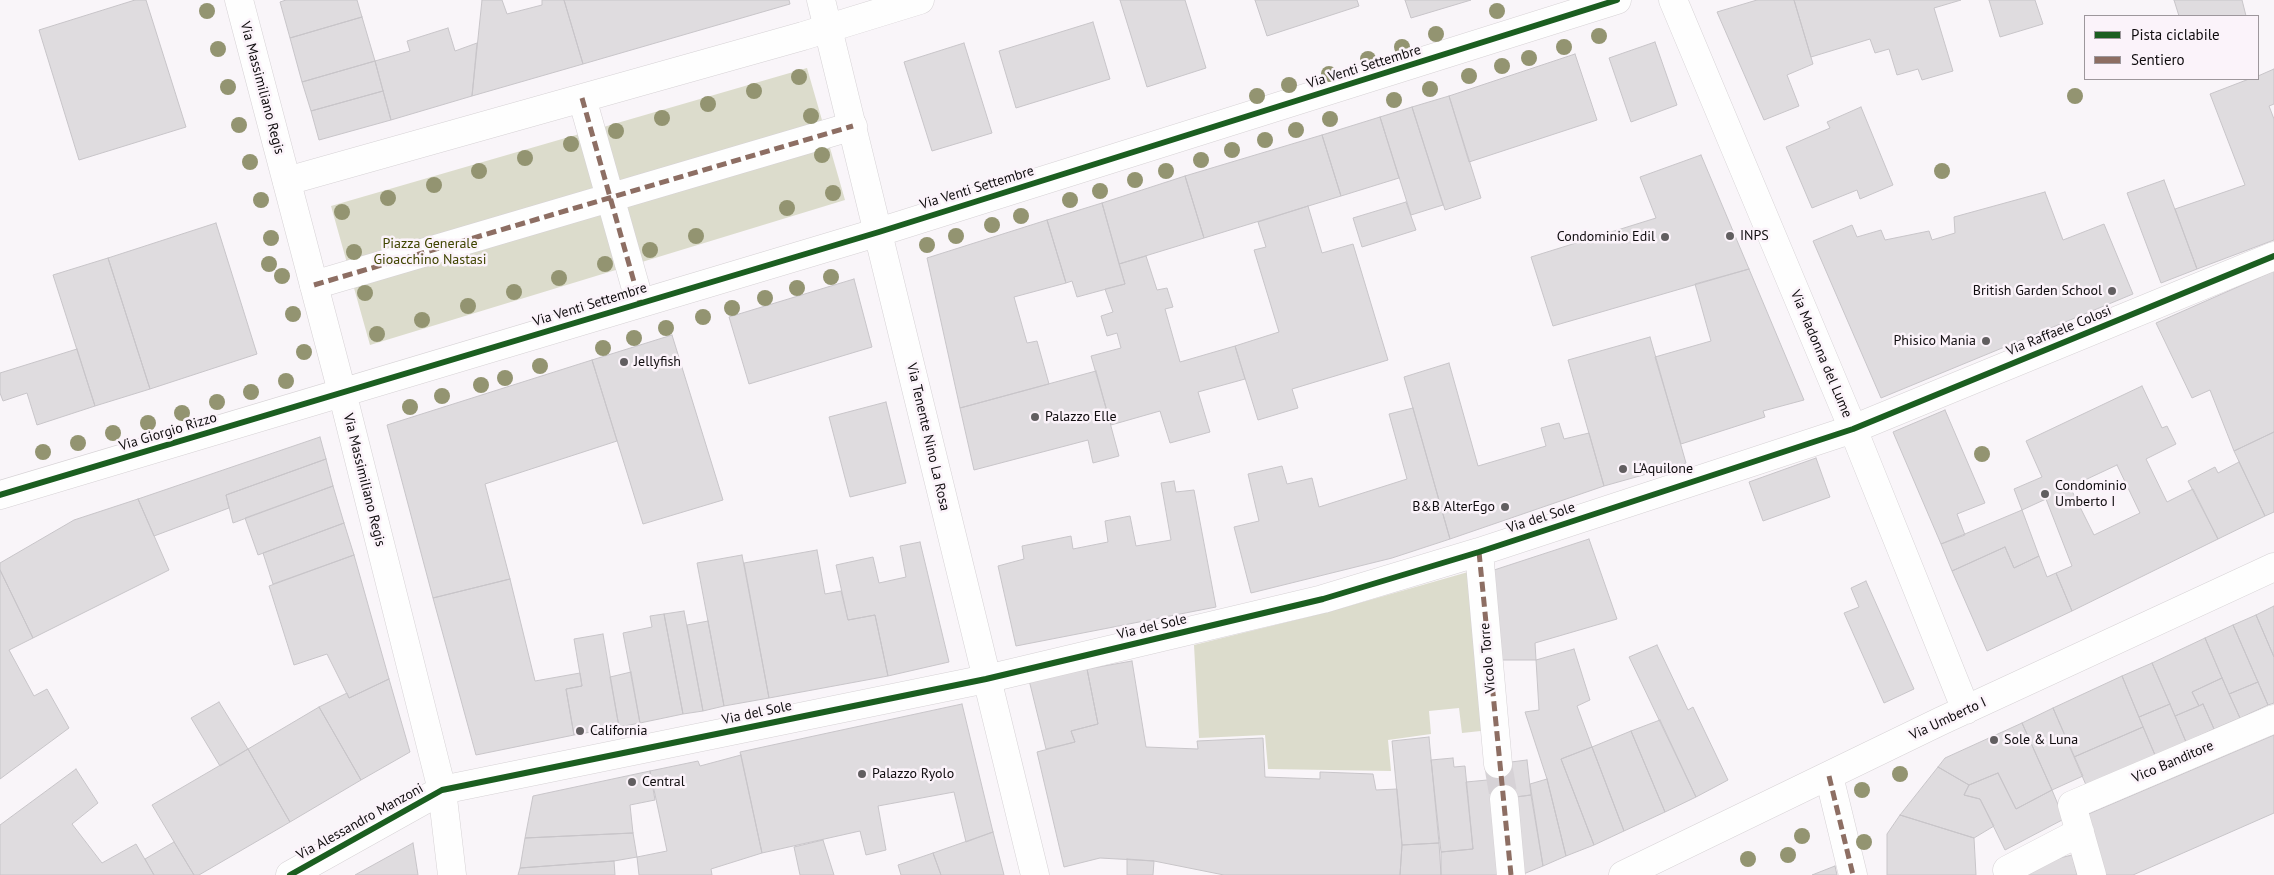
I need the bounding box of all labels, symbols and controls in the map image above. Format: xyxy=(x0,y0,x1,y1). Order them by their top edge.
legend xyxy=(2084,15,2259,80)
street label: Via Massimiliano Regis xyxy=(236,20,288,156)
text: Pista ciclabile xyxy=(2131,25,2220,44)
street label: Via Venti Settembre xyxy=(1305,42,1423,92)
text: Sentiero xyxy=(2131,50,2185,69)
street label: Via Venti Settembre xyxy=(918,163,1036,213)
place label: INPS xyxy=(1740,228,1769,244)
place label: Condominio Edil xyxy=(1557,229,1655,245)
marker: INPS xyxy=(1724,230,1736,242)
marker: Condominio Edil xyxy=(1659,231,1671,243)
park label: Piazza Generale Gioacchino Nastasi xyxy=(374,236,486,268)
street label: Via Venti Settembre xyxy=(531,280,649,330)
place label: British Garden School xyxy=(1973,283,2102,299)
marker: British Garden School xyxy=(2106,285,2118,297)
street label: Via Madonna del Lume xyxy=(1787,288,1855,420)
street label: Via Raffaele Colosi xyxy=(2004,302,2114,360)
place label: Phisico Mania xyxy=(1894,333,1976,349)
marker: Phisico Mania xyxy=(1980,335,1992,347)
place label: Jellyfish xyxy=(634,354,681,370)
marker: Jellyfish xyxy=(618,356,630,368)
street label: Via Tenente Nino La Rosa xyxy=(903,362,953,512)
street label: Via Giorgio Rizzo xyxy=(117,409,219,455)
place label: Palazzo Elle xyxy=(1045,409,1117,425)
marker: Palazzo Elle xyxy=(1029,411,1041,423)
street label: Via Massimiliano Regis xyxy=(339,412,389,548)
place label: L'Aquilone xyxy=(1633,461,1693,477)
marker: L'Aquilone xyxy=(1617,463,1629,475)
place label: Condominio Umberto I xyxy=(2055,478,2127,511)
marker: Condominio Umberto I xyxy=(2039,488,2051,500)
place label: B&B AlterEgo xyxy=(1412,499,1495,515)
street label: Via del Sole xyxy=(1505,499,1577,537)
marker: B&B AlterEgo xyxy=(1499,501,1511,513)
street label: Via del Sole xyxy=(1116,611,1188,643)
street label: Vicolo Torre xyxy=(1477,622,1499,694)
street label: Via Umberto I xyxy=(1907,694,1989,744)
street label: Via del Sole xyxy=(721,697,793,729)
place label: California xyxy=(590,723,647,739)
marker: California xyxy=(574,725,586,737)
place label: Sole & Luna xyxy=(2004,732,2078,748)
marker: Sole & Luna xyxy=(1988,734,2000,746)
street label: Vico Banditore xyxy=(2130,737,2216,787)
place label: Palazzo Ryolo xyxy=(872,766,954,782)
marker: Palazzo Ryolo xyxy=(856,768,868,780)
place label: Central xyxy=(642,774,685,790)
marker: Central xyxy=(626,776,638,788)
street label: Via Alessandro Manzoni xyxy=(294,780,426,864)

